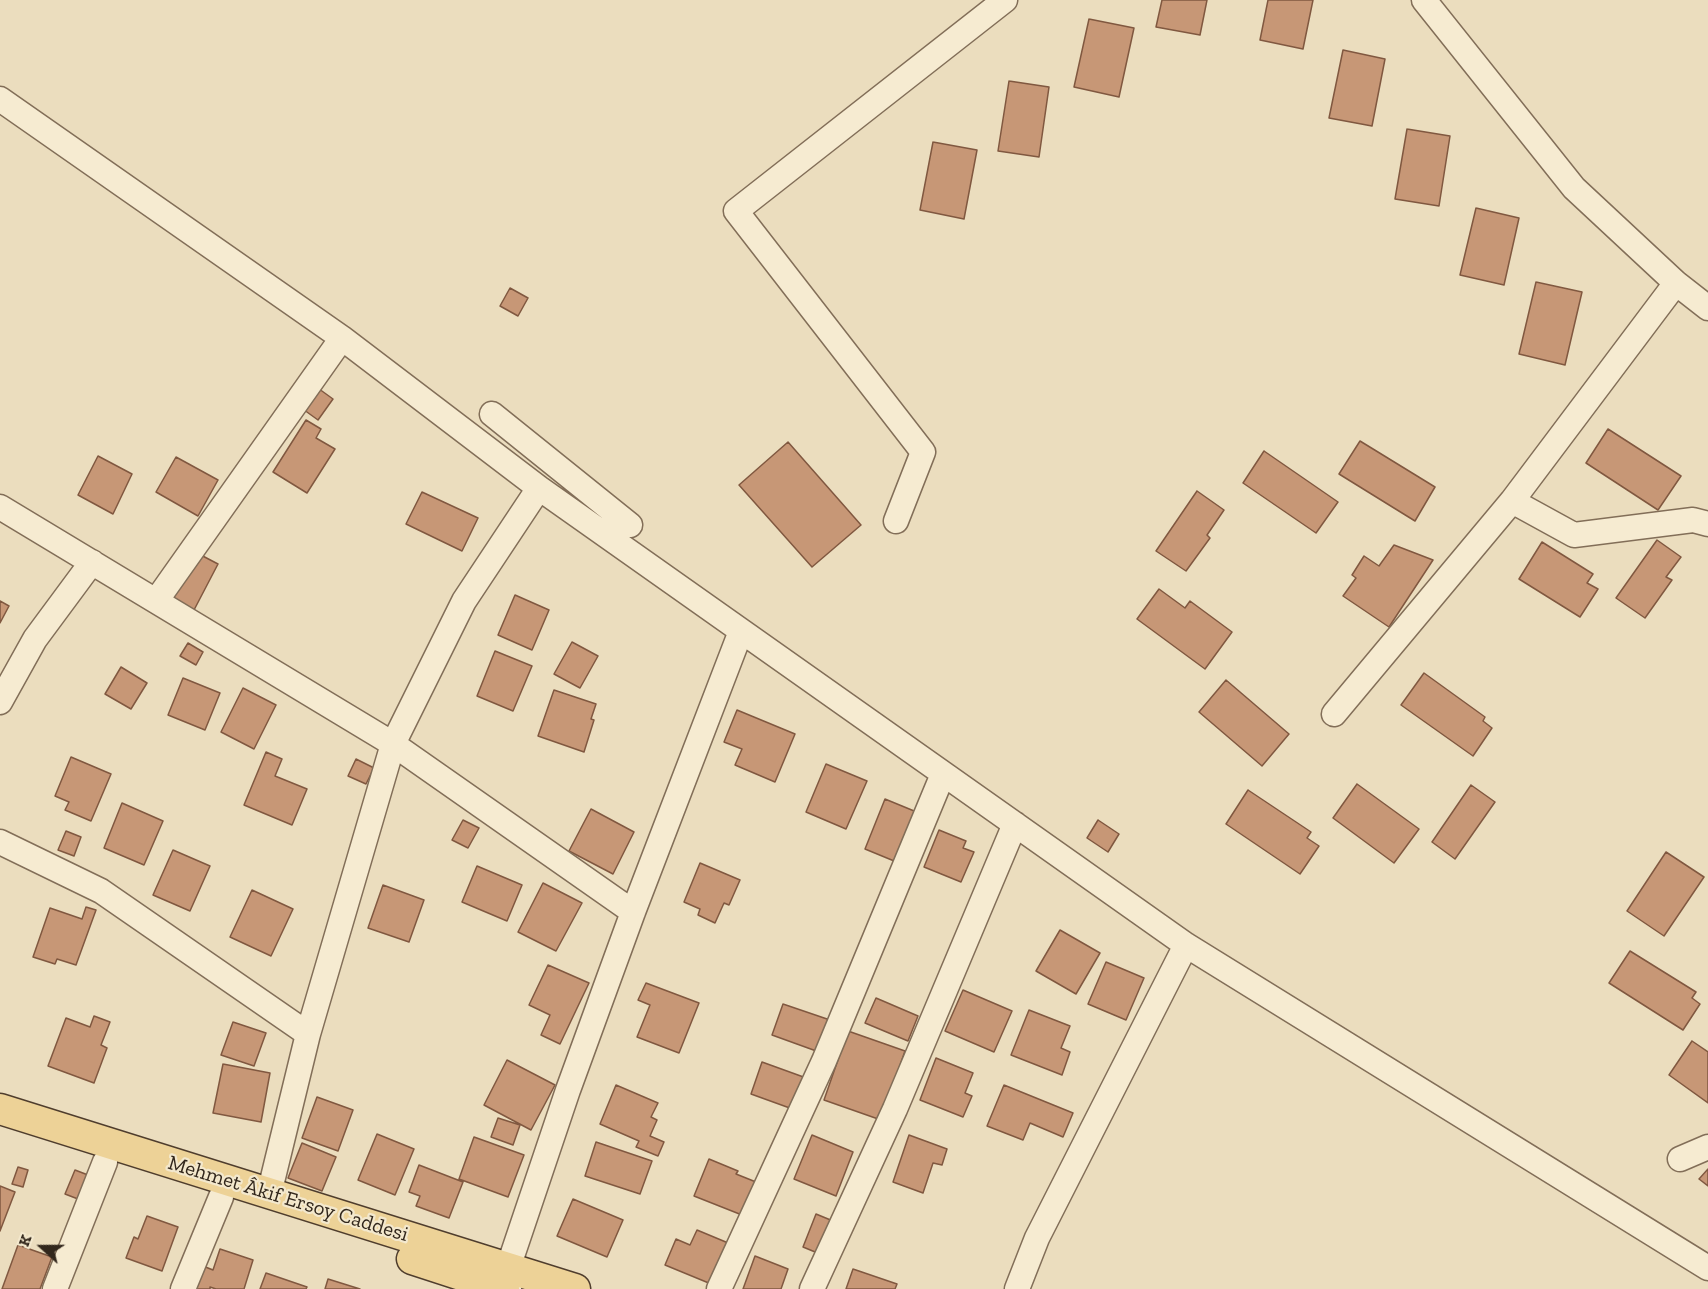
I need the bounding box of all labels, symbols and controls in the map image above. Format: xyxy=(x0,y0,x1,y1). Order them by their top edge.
street label: Mehmet Âkif Ersoy Caddesi xyxy=(165,1150,411,1248)
north arrow xyxy=(12,1217,72,1277)
text: K xyxy=(14,1232,36,1249)

